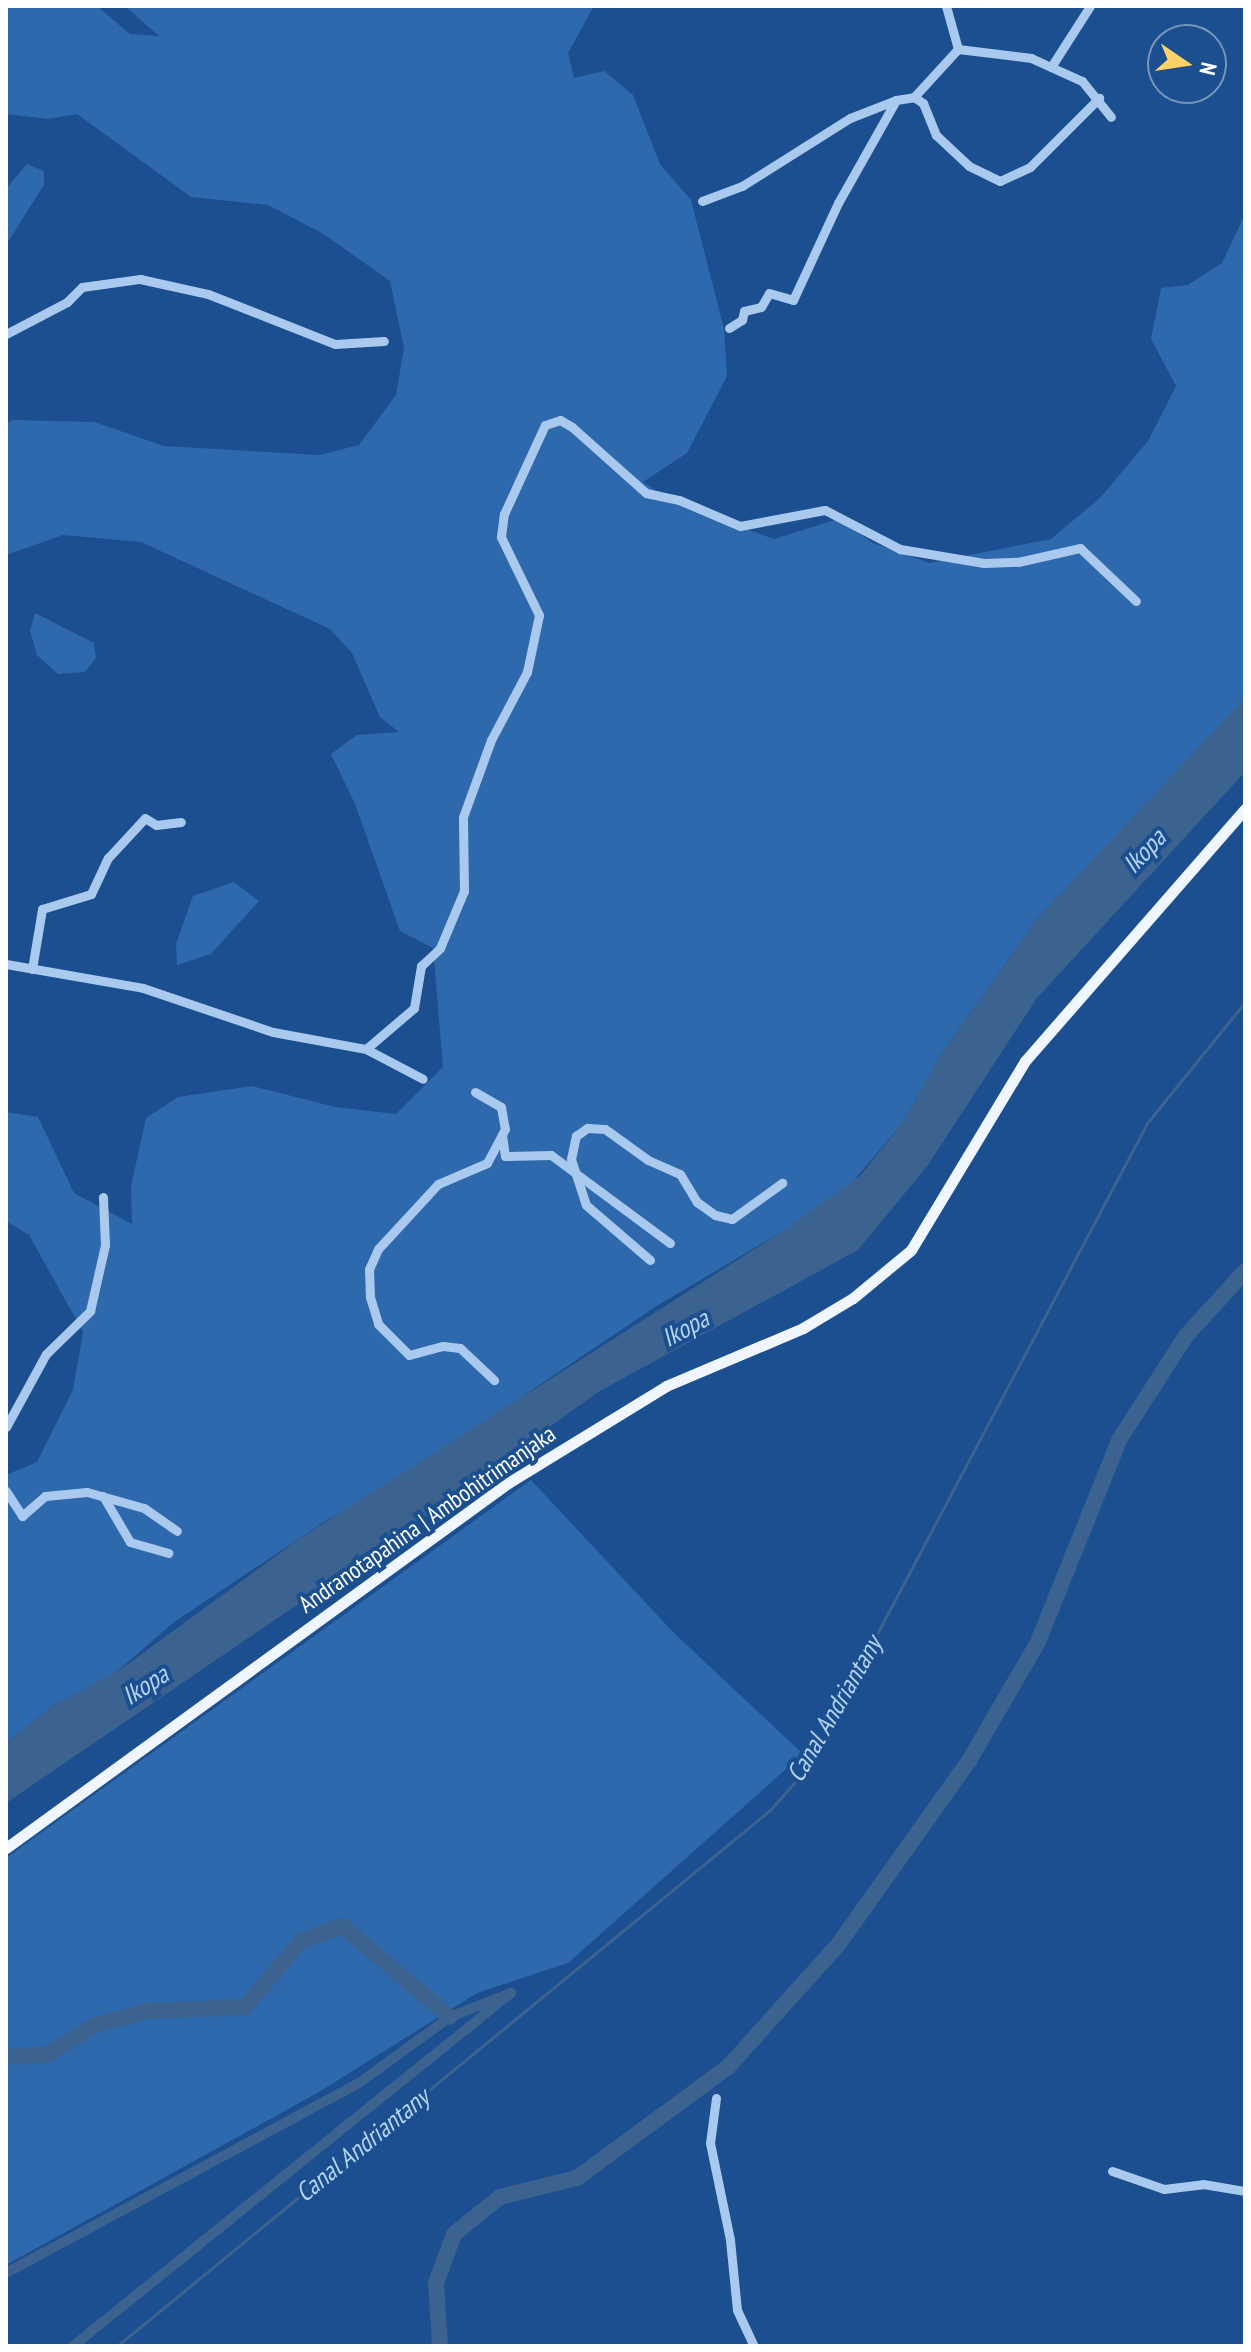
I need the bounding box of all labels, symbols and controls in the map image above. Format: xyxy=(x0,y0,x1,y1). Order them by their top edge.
north arrow xyxy=(1147,24,1227,104)
text: N xyxy=(1193,60,1223,78)
water label: Ikopa xyxy=(1116,823,1172,879)
water label: Ikopa xyxy=(656,1303,714,1353)
street label: Andranotapahina | Ambohitrimanjaka xyxy=(293,1419,561,1619)
water label: Canal Andriantany xyxy=(780,1630,888,1788)
water label: Ikopa xyxy=(116,1659,174,1711)
water label: Canal Andriantany xyxy=(289,2081,435,2209)

